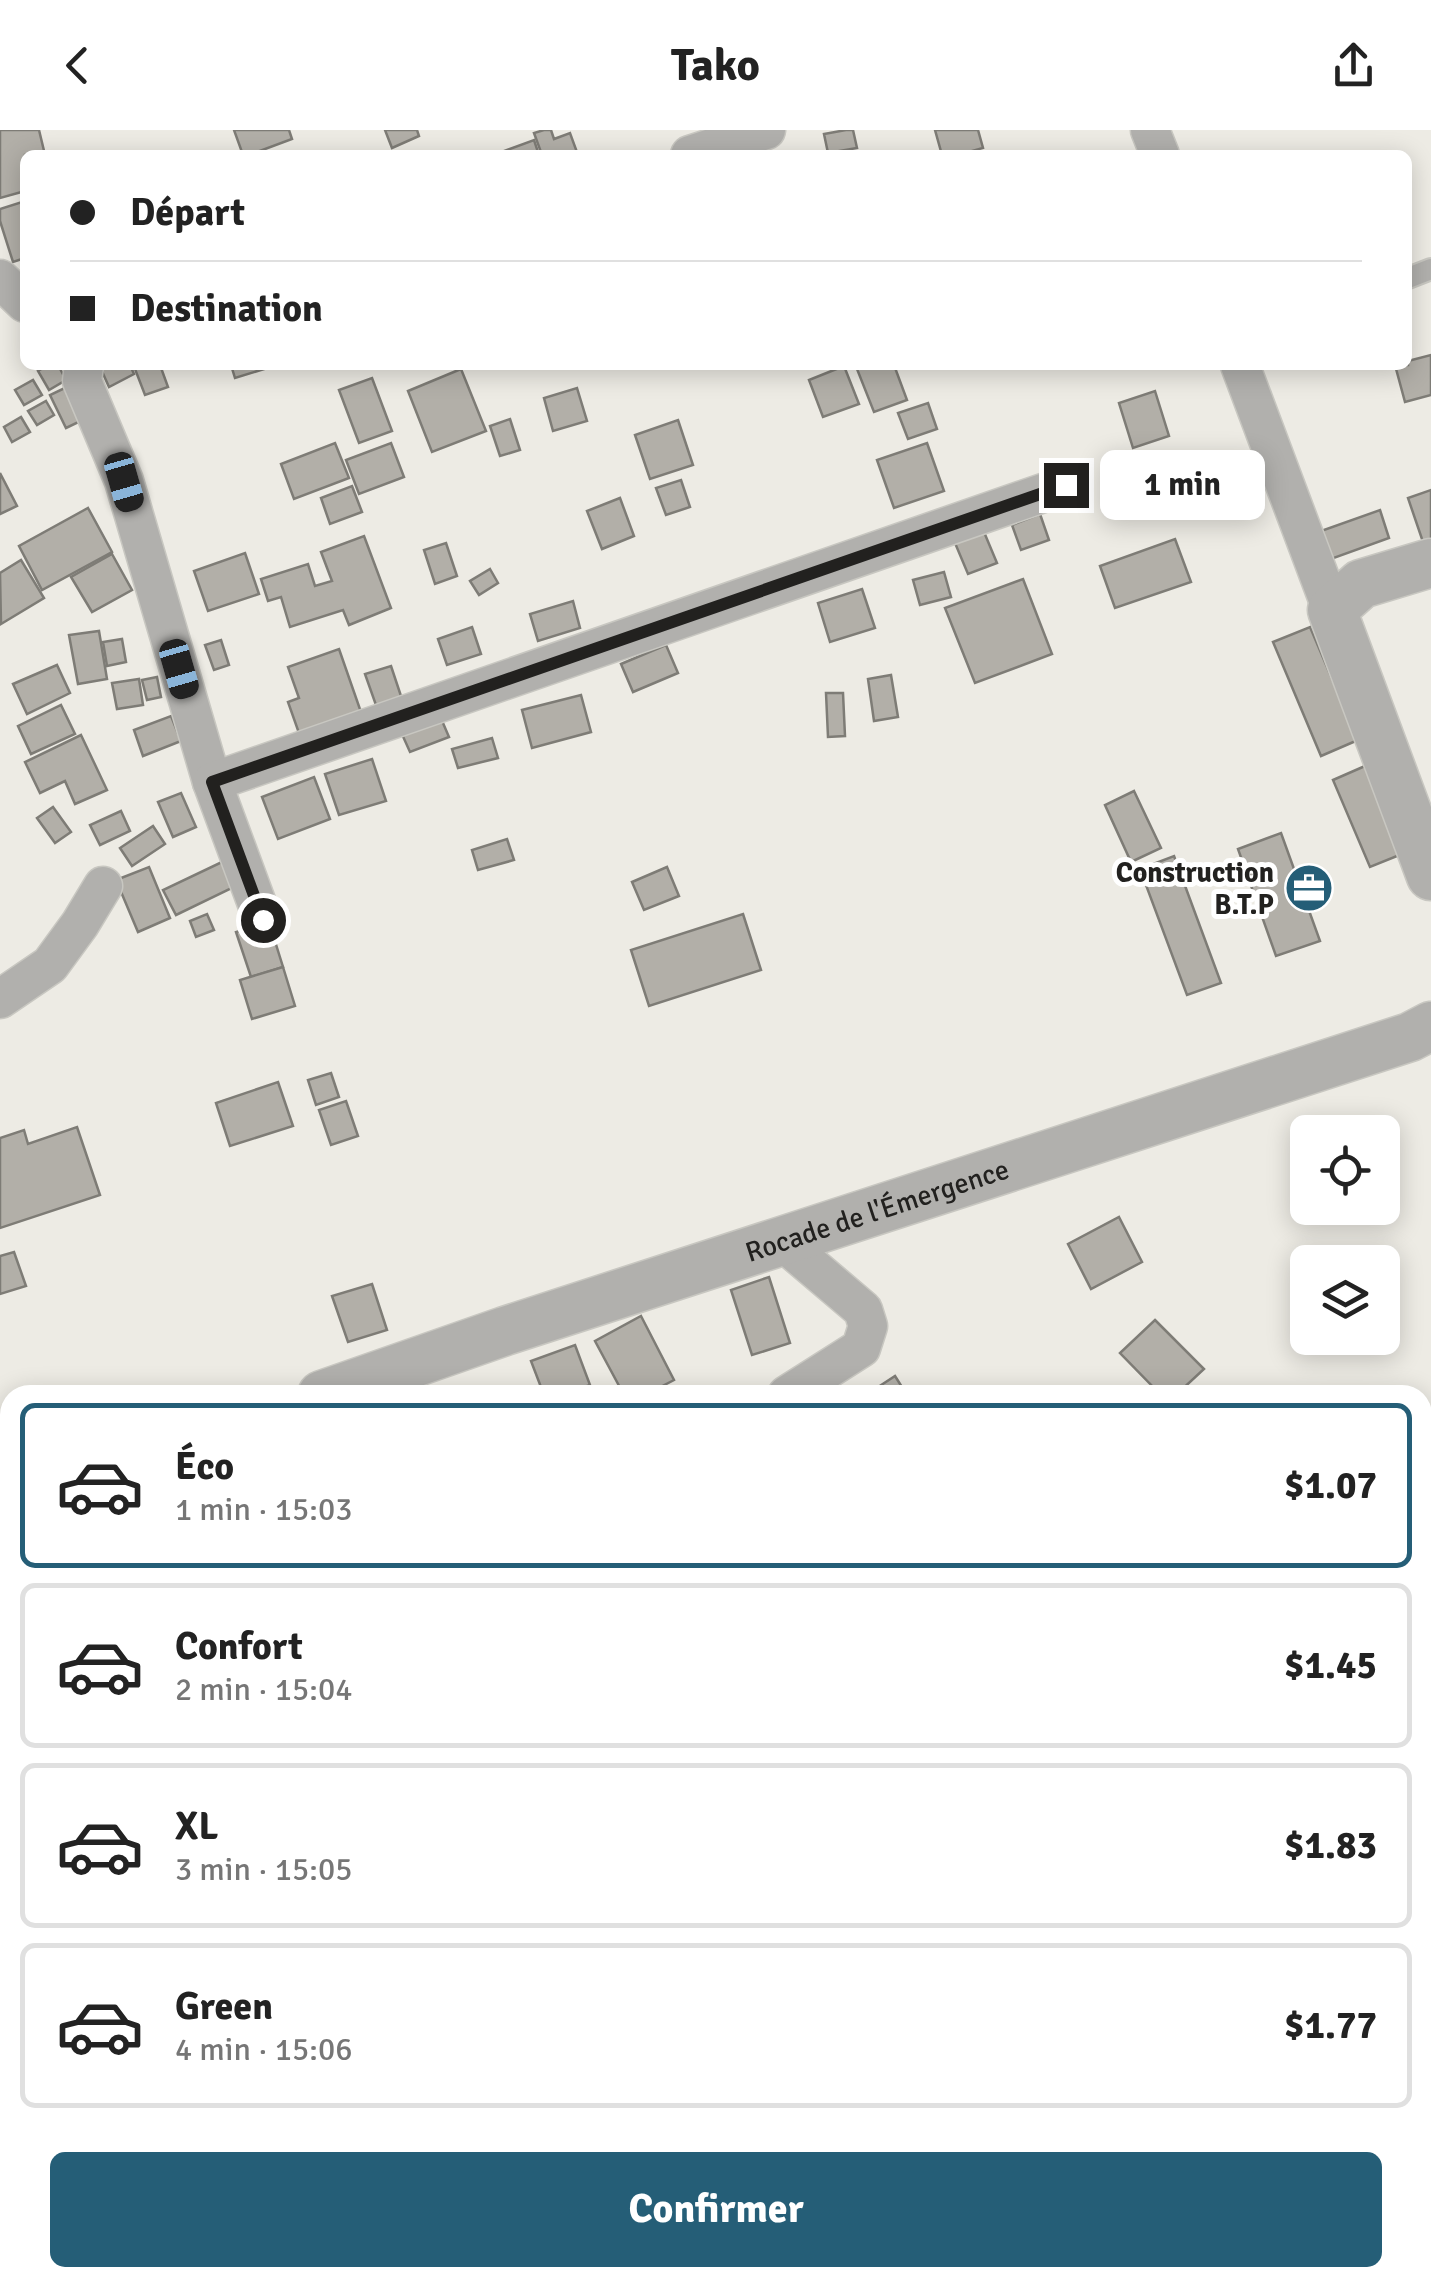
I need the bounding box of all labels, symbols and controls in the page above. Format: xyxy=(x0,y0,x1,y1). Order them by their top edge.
icon: back xyxy=(50,38,105,93)
text: Tako xyxy=(671,38,760,93)
icon: share xyxy=(1326,38,1381,93)
text: Départ xyxy=(130,189,245,236)
text: Destination xyxy=(130,285,323,332)
car xyxy=(101,449,147,515)
callout: 1 min xyxy=(1101,450,1266,520)
route end xyxy=(1044,463,1089,508)
text: 1 min xyxy=(1144,465,1221,504)
car xyxy=(156,636,202,702)
place label: Construction B.T.P xyxy=(1116,856,1274,922)
office icon: Construction B.T.P xyxy=(1283,862,1335,914)
route start xyxy=(241,898,286,943)
map controls xyxy=(1290,1115,1400,1355)
button: locate xyxy=(1290,1115,1400,1225)
street label: Rocade de l'Émergence xyxy=(741,1152,1013,1270)
button: layers xyxy=(1290,1245,1400,1355)
icon: car xyxy=(55,1441,145,1531)
text: Éco xyxy=(175,1443,234,1490)
text: $1.07 xyxy=(1284,1462,1377,1509)
text: 1 min · 15:03 xyxy=(175,1490,353,1529)
icon: car xyxy=(55,1621,145,1711)
text: Confort xyxy=(175,1623,303,1670)
text: $1.45 xyxy=(1284,1642,1377,1689)
text: 2 min · 15:04 xyxy=(175,1670,353,1709)
icon: car xyxy=(55,1801,145,1891)
text: XL xyxy=(175,1803,218,1850)
text: $1.83 xyxy=(1284,1822,1377,1869)
text: 3 min · 15:05 xyxy=(175,1850,353,1889)
icon: car xyxy=(55,1981,145,2071)
text: Green xyxy=(175,1983,273,2030)
text: $1.77 xyxy=(1284,2002,1377,2049)
text: 4 min · 15:06 xyxy=(175,2030,353,2069)
button: Confirmer xyxy=(50,2152,1382,2267)

